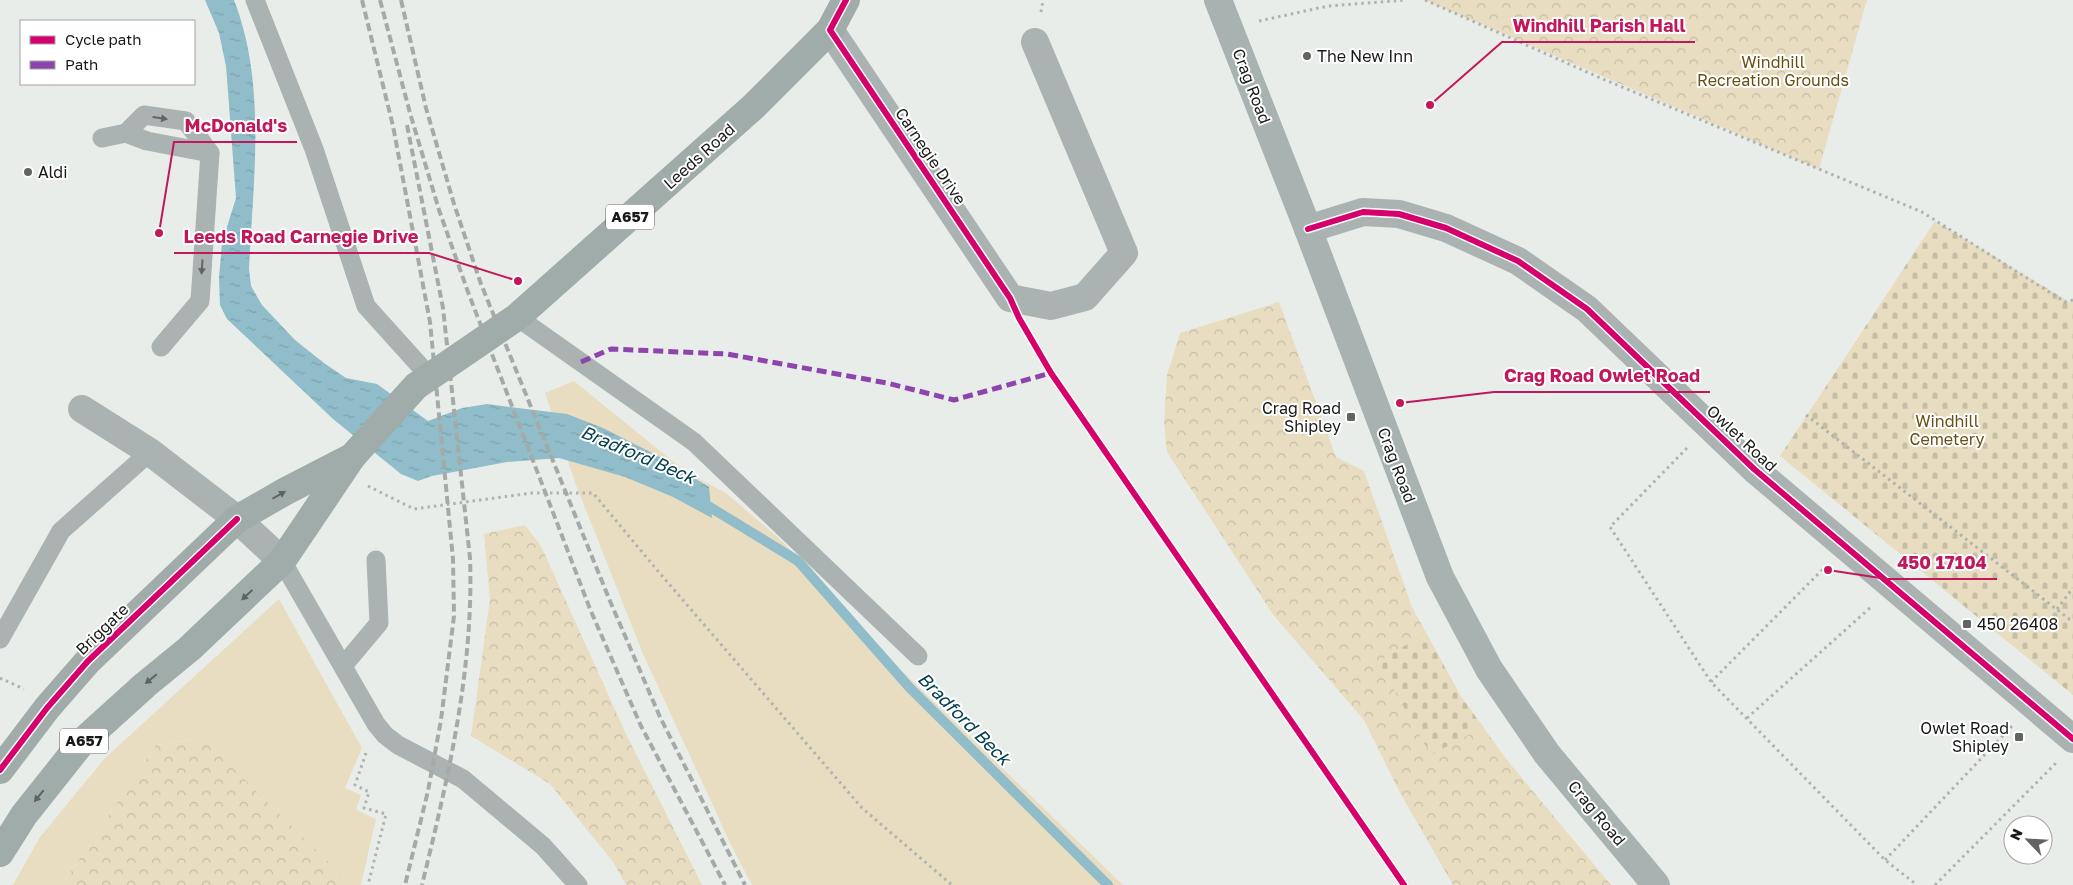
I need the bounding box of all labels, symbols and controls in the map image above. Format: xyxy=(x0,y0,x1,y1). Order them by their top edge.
callout: Windhill Parish Hall xyxy=(1502,9,1695,42)
text: Windhill Parish Hall xyxy=(1512,14,1686,36)
legend xyxy=(20,20,195,85)
text: Cycle path xyxy=(65,30,141,48)
street label: Crag Road xyxy=(1229,46,1275,126)
place label: The New Inn xyxy=(1317,46,1413,66)
marker: The New Inn xyxy=(1301,50,1313,62)
park label: Windhill Recreation Grounds xyxy=(1697,52,1849,90)
text: Path xyxy=(65,55,98,73)
street label: Carnegie Drive xyxy=(891,104,971,208)
callout: McDonald's xyxy=(174,109,297,142)
one-way arrow xyxy=(153,114,169,122)
text: McDonald's xyxy=(185,114,287,136)
street label: Leeds Road xyxy=(659,119,739,193)
place label: Aldi xyxy=(38,162,68,182)
marker: Aldi xyxy=(22,166,34,178)
road number: A657 xyxy=(606,204,654,230)
callout: Leeds Road Carnegie Drive xyxy=(174,220,429,253)
text: Leeds Road Carnegie Drive xyxy=(184,225,419,247)
one-way arrow xyxy=(198,259,206,275)
callout: Crag Road Owlet Road xyxy=(1494,359,1710,392)
text: Crag Road Owlet Road xyxy=(1504,364,1700,386)
place label: Crag Road Shipley xyxy=(1262,398,1341,436)
street label: Owlet Road xyxy=(1703,400,1781,476)
marker: Crag Road Shipley xyxy=(1345,411,1357,423)
park label: Windhill Cemetery xyxy=(1910,411,1985,449)
water label: Bradford Beck xyxy=(578,420,701,489)
street label: Crag Road xyxy=(1374,425,1420,505)
one-way arrow xyxy=(273,490,286,499)
callout: 450 17104 xyxy=(1887,546,1997,579)
text: 450 17104 xyxy=(1897,551,1987,573)
one-way arrow xyxy=(241,589,253,601)
street label: Briggate xyxy=(71,599,133,659)
place label: 450 26408 xyxy=(1977,614,2058,634)
marker: 450 26408 xyxy=(1961,618,1973,630)
water label: Bradford Beck xyxy=(914,667,1017,771)
one-way arrow xyxy=(145,674,158,685)
place label: Owlet Road Shipley xyxy=(1920,718,2009,756)
road number: A657 xyxy=(60,728,108,754)
marker: Owlet Road Shipley xyxy=(2013,731,2025,743)
street label: Crag Road xyxy=(1564,776,1630,850)
one-way arrow xyxy=(34,789,44,803)
north arrow xyxy=(2003,815,2053,865)
text: N xyxy=(2006,826,2026,843)

